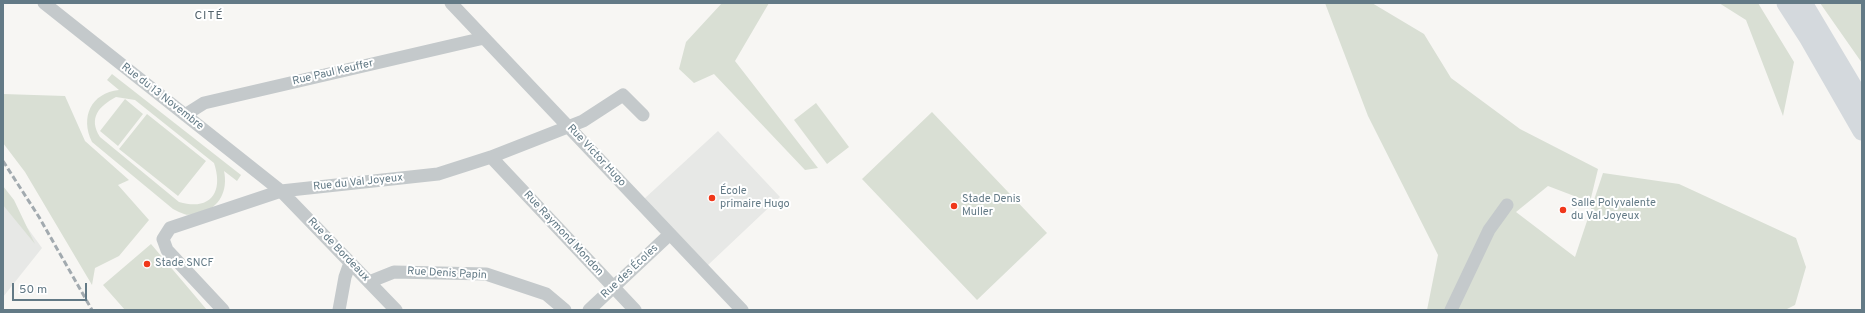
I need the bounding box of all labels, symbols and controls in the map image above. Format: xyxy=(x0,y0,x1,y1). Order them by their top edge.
district label: CITÉ xyxy=(194,10,224,24)
street label: Rue Paul Keuffer xyxy=(291,57,375,89)
street label: Rue du 13 Novembre xyxy=(118,61,206,133)
street label: Rue Victor Hugo xyxy=(564,122,628,190)
street label: Rue du Val Joyeux xyxy=(312,172,404,194)
place label: École primaire Hugo xyxy=(720,185,790,211)
street label: Rue Raymond Mondon xyxy=(520,189,606,279)
marker: École primaire Hugo xyxy=(707,193,717,203)
place label: Stade Denis Muller xyxy=(962,193,1021,219)
place label: Salle Polyvalente du Val Joyeux xyxy=(1571,197,1656,223)
marker: Stade Denis Muller xyxy=(949,201,959,211)
marker: Salle Polyvalente du Val Joyeux xyxy=(1558,205,1568,215)
street label: Rue de Bordeaux xyxy=(304,215,372,285)
street label: Rue des Écoles xyxy=(599,242,661,302)
place label: Stade SNCF xyxy=(155,257,214,271)
marker: Stade SNCF xyxy=(142,259,152,269)
street label: Rue Denis Papin xyxy=(407,265,487,283)
scale bar xyxy=(14,275,89,301)
text: 50 m xyxy=(19,282,47,298)

